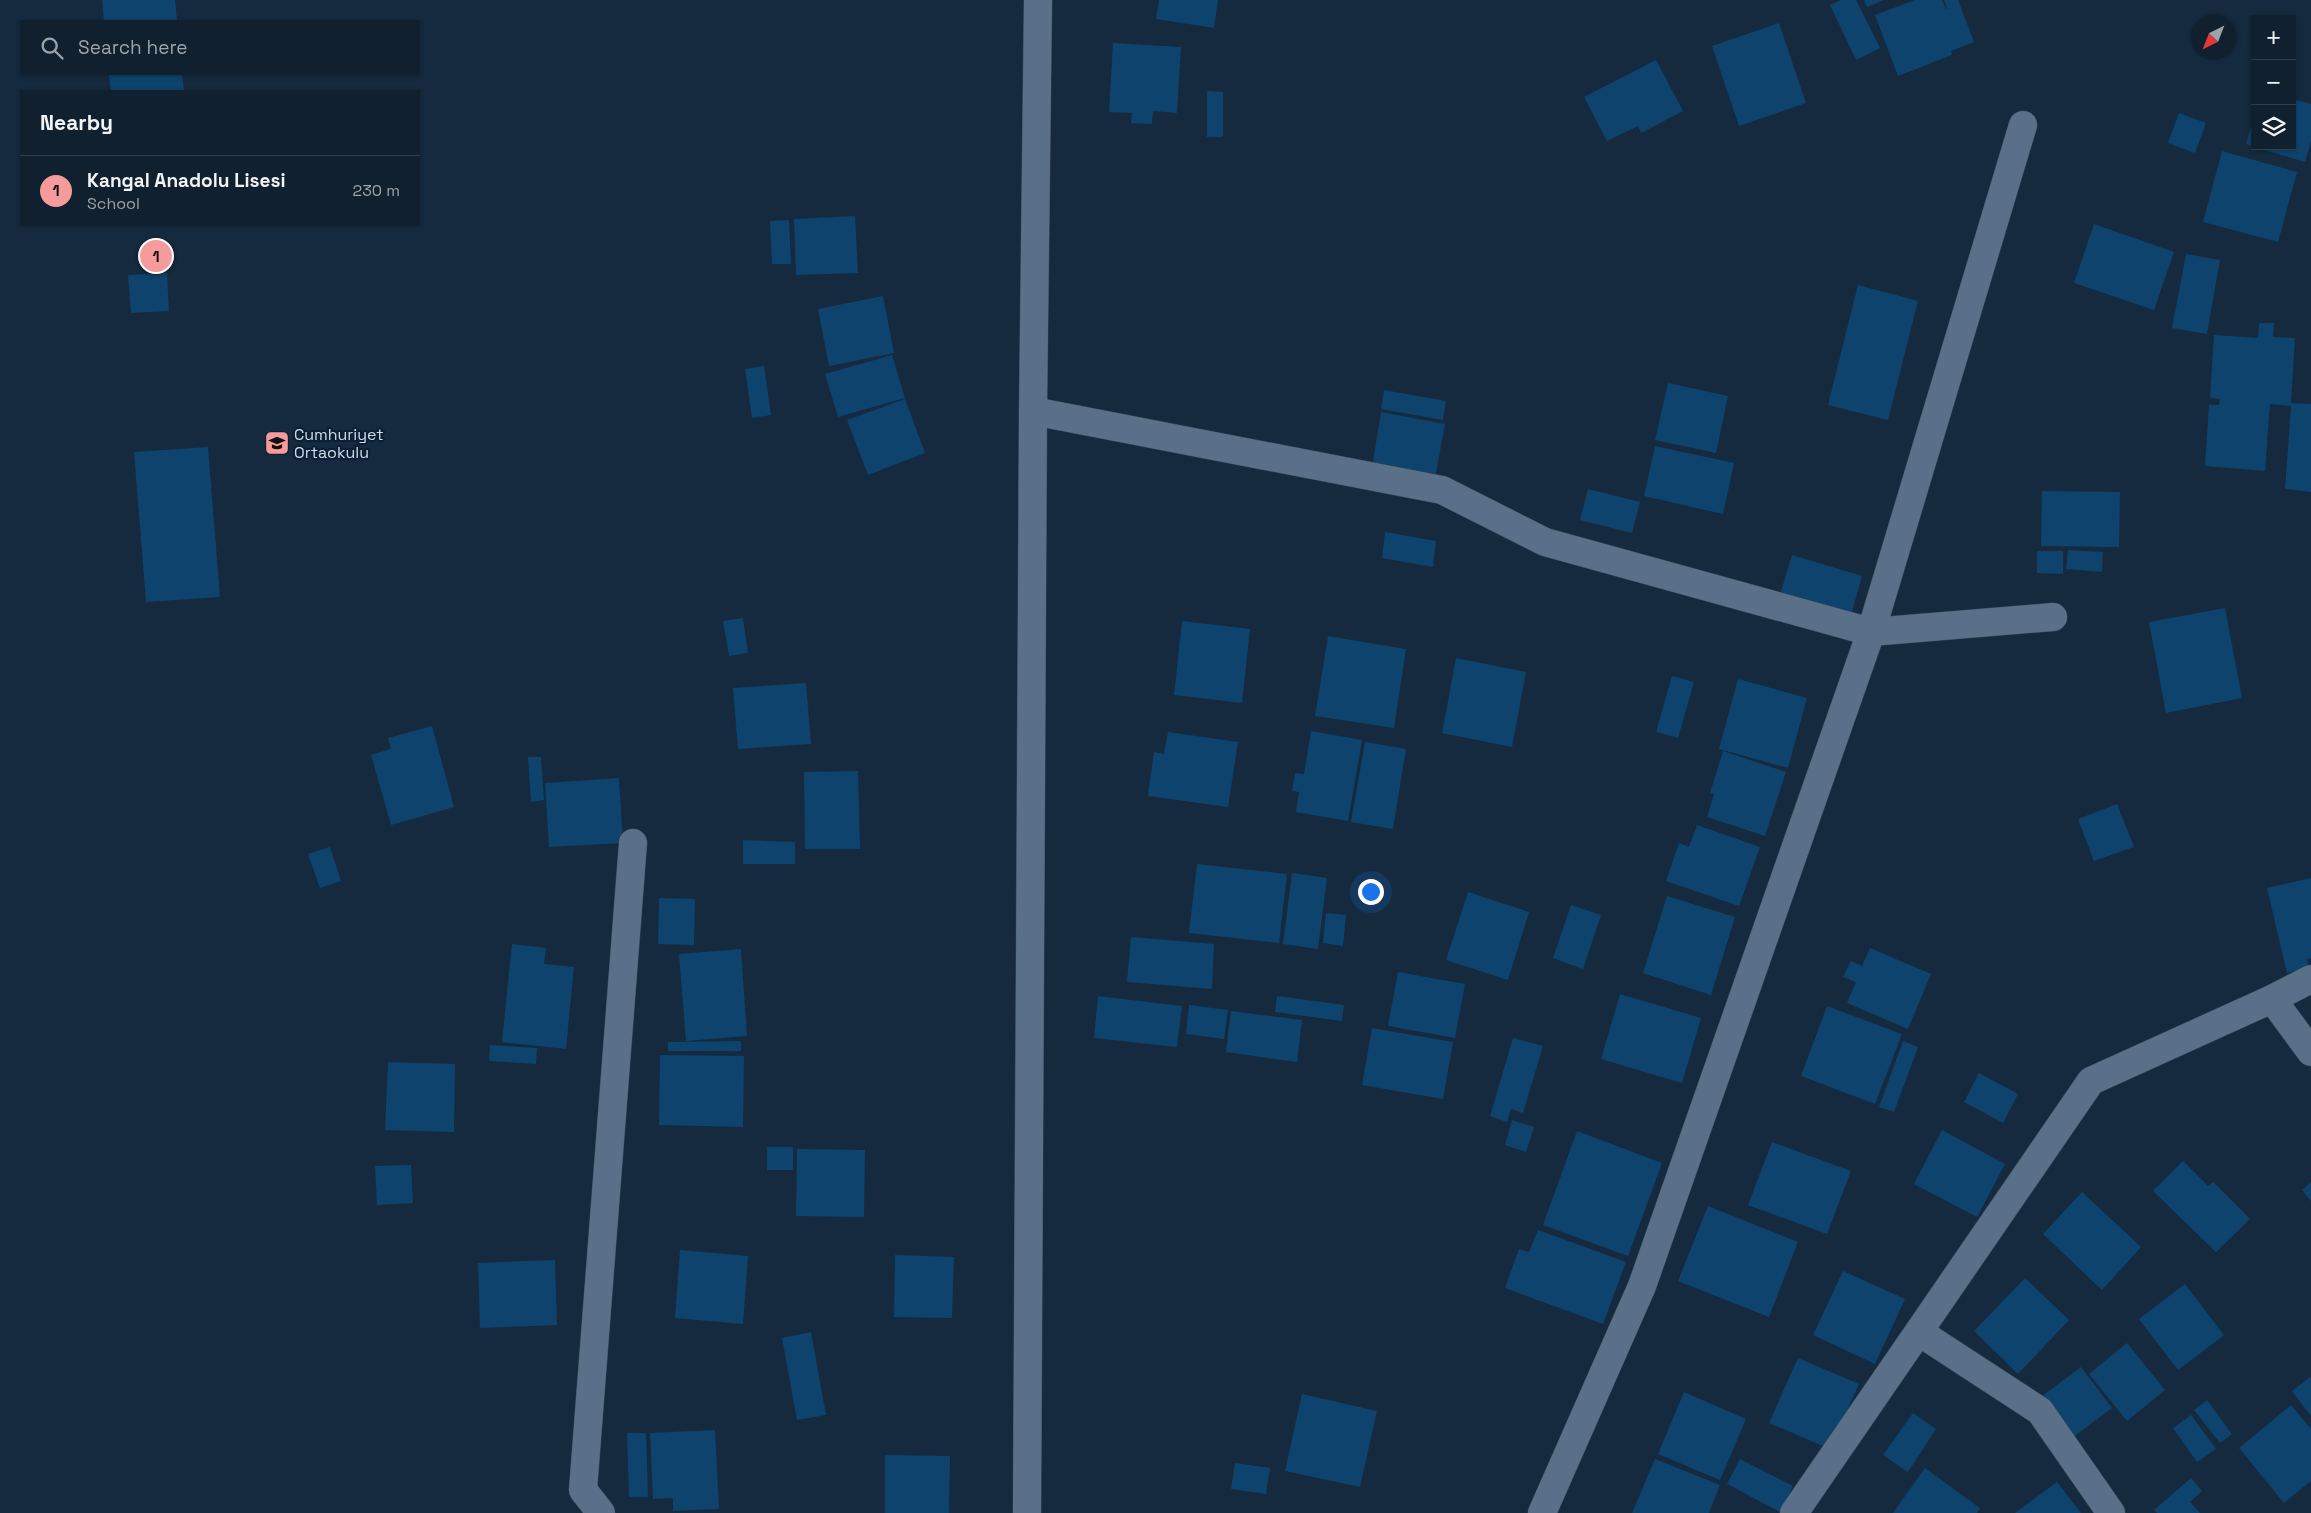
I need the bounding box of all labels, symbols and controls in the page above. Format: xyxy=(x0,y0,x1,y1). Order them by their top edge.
north arrow xyxy=(2191,15,2236,60)
map controls xyxy=(2251,15,2296,150)
button: + xyxy=(2251,15,2296,60)
search box xyxy=(20,20,420,75)
icon: search xyxy=(38,34,66,62)
text: Search here xyxy=(78,35,188,60)
button: − xyxy=(2251,60,2296,105)
button: layers xyxy=(2251,105,2296,150)
text: Nearby xyxy=(40,109,113,136)
text: Kangal Anadolu Lisesi xyxy=(87,168,286,193)
text: 1 xyxy=(52,180,60,201)
text: 230 m xyxy=(353,180,400,201)
text: School xyxy=(87,193,140,214)
pin: 1 xyxy=(140,237,172,275)
place label: Cumhuriyet Ortaokulu xyxy=(294,424,384,463)
school or university icon: Cumhuriyet Ortaokulu xyxy=(264,430,290,456)
your location xyxy=(1358,879,1384,905)

